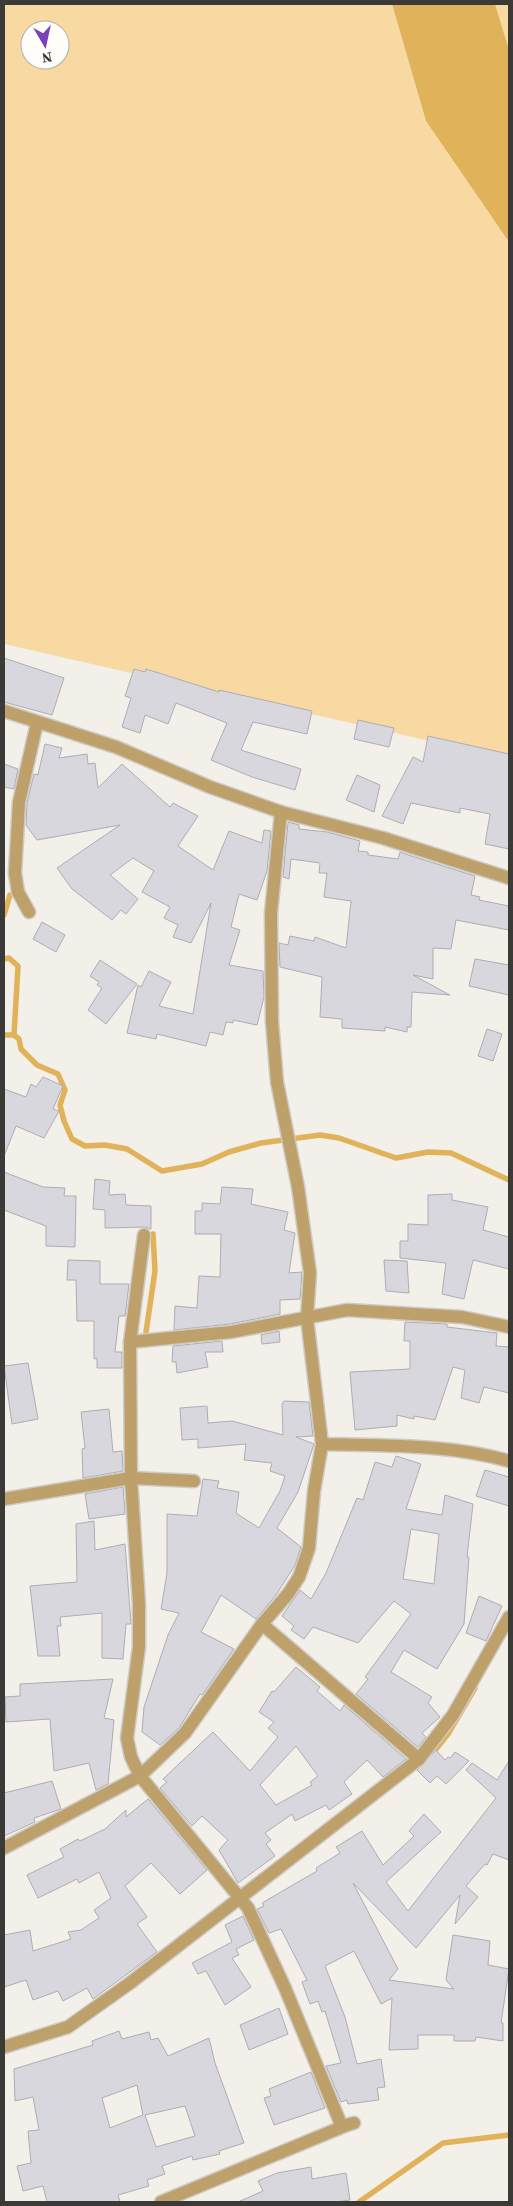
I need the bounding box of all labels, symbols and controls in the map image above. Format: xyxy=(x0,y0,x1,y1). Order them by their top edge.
north arrow xyxy=(20,20,70,70)
text: N xyxy=(40,47,54,69)

